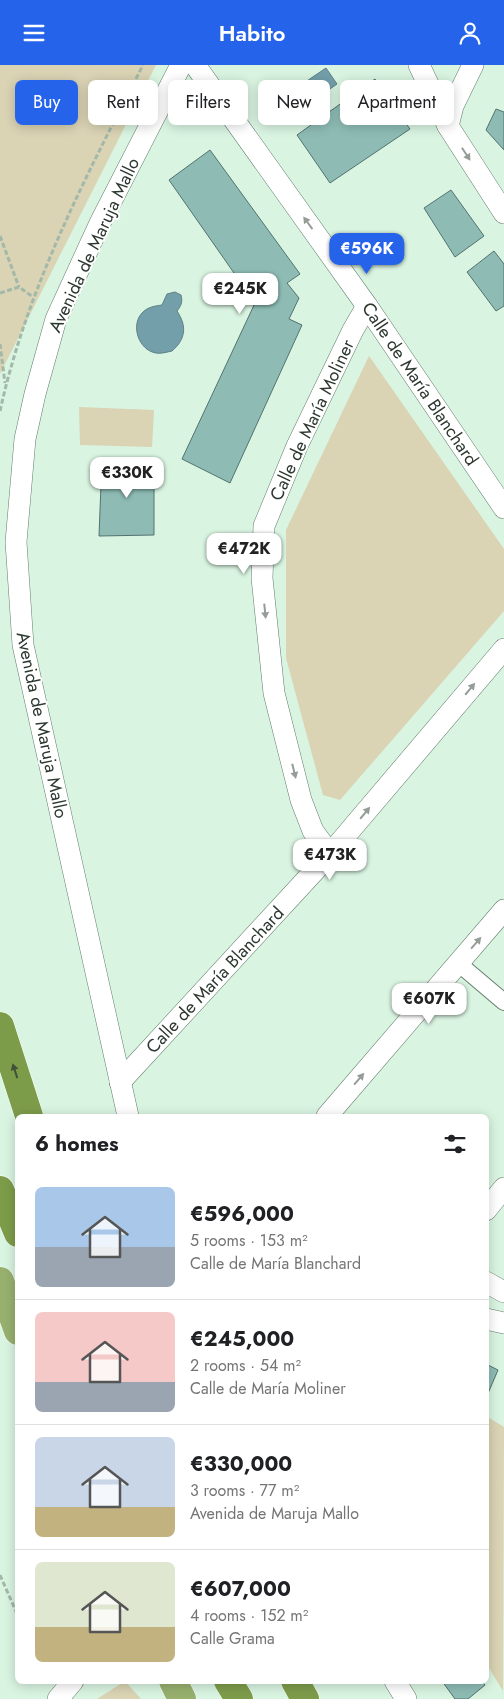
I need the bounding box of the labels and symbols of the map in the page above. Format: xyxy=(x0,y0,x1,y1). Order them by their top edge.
one-way arrow xyxy=(461,148,471,161)
street label: Avenida de Maruja Mallo xyxy=(42,153,146,337)
one-way arrow xyxy=(303,216,313,230)
pin: €596K xyxy=(332,233,402,275)
pin: €245K xyxy=(205,273,275,315)
street label: Calle de María Blanchard xyxy=(355,297,485,471)
street label: Calle de María Moliner xyxy=(263,334,361,505)
pin: €330K xyxy=(92,457,162,499)
pin: €472K xyxy=(209,533,279,575)
one-way arrow xyxy=(261,604,269,620)
street label: Avenida de Maruja Mallo xyxy=(10,629,75,821)
one-way arrow xyxy=(465,683,476,696)
one-way arrow xyxy=(290,763,298,778)
one-way arrow xyxy=(360,807,371,820)
pin: €473K xyxy=(295,839,365,881)
street label: Calle de María Blanchard xyxy=(140,901,290,1059)
one-way arrow xyxy=(470,937,482,949)
pin: €607K xyxy=(394,983,464,1025)
one-way arrow xyxy=(10,1064,18,1079)
one-way arrow xyxy=(353,1073,364,1086)

